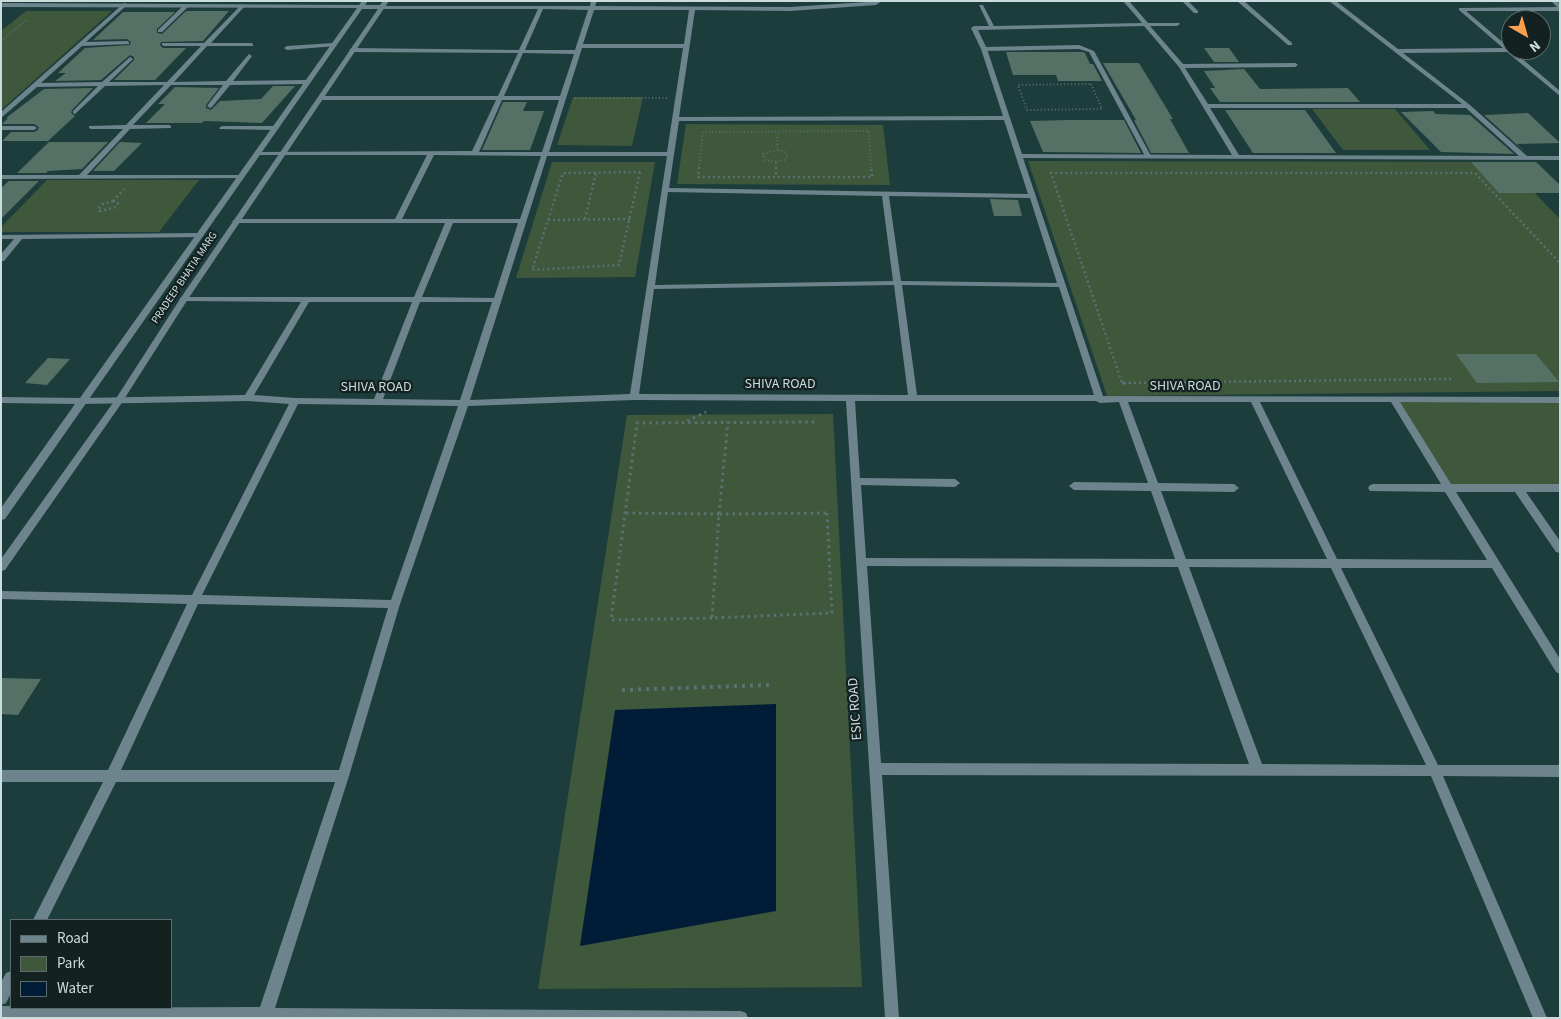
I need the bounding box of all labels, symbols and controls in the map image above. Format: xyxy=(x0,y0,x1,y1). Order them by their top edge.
north arrow xyxy=(1501,10,1551,60)
text: N xyxy=(1525,35,1544,57)
street label: PRADEEP BHATIA MARG xyxy=(149,229,221,327)
street label: SHIVA ROAD xyxy=(744,377,816,393)
street label: SHIVA ROAD xyxy=(1149,379,1221,395)
street label: SHIVA ROAD xyxy=(340,380,412,396)
street label: ESIC ROAD xyxy=(845,677,867,741)
legend xyxy=(10,919,172,1009)
text: Road xyxy=(57,928,89,949)
text: Park xyxy=(57,953,85,974)
text: Water xyxy=(57,978,93,999)

